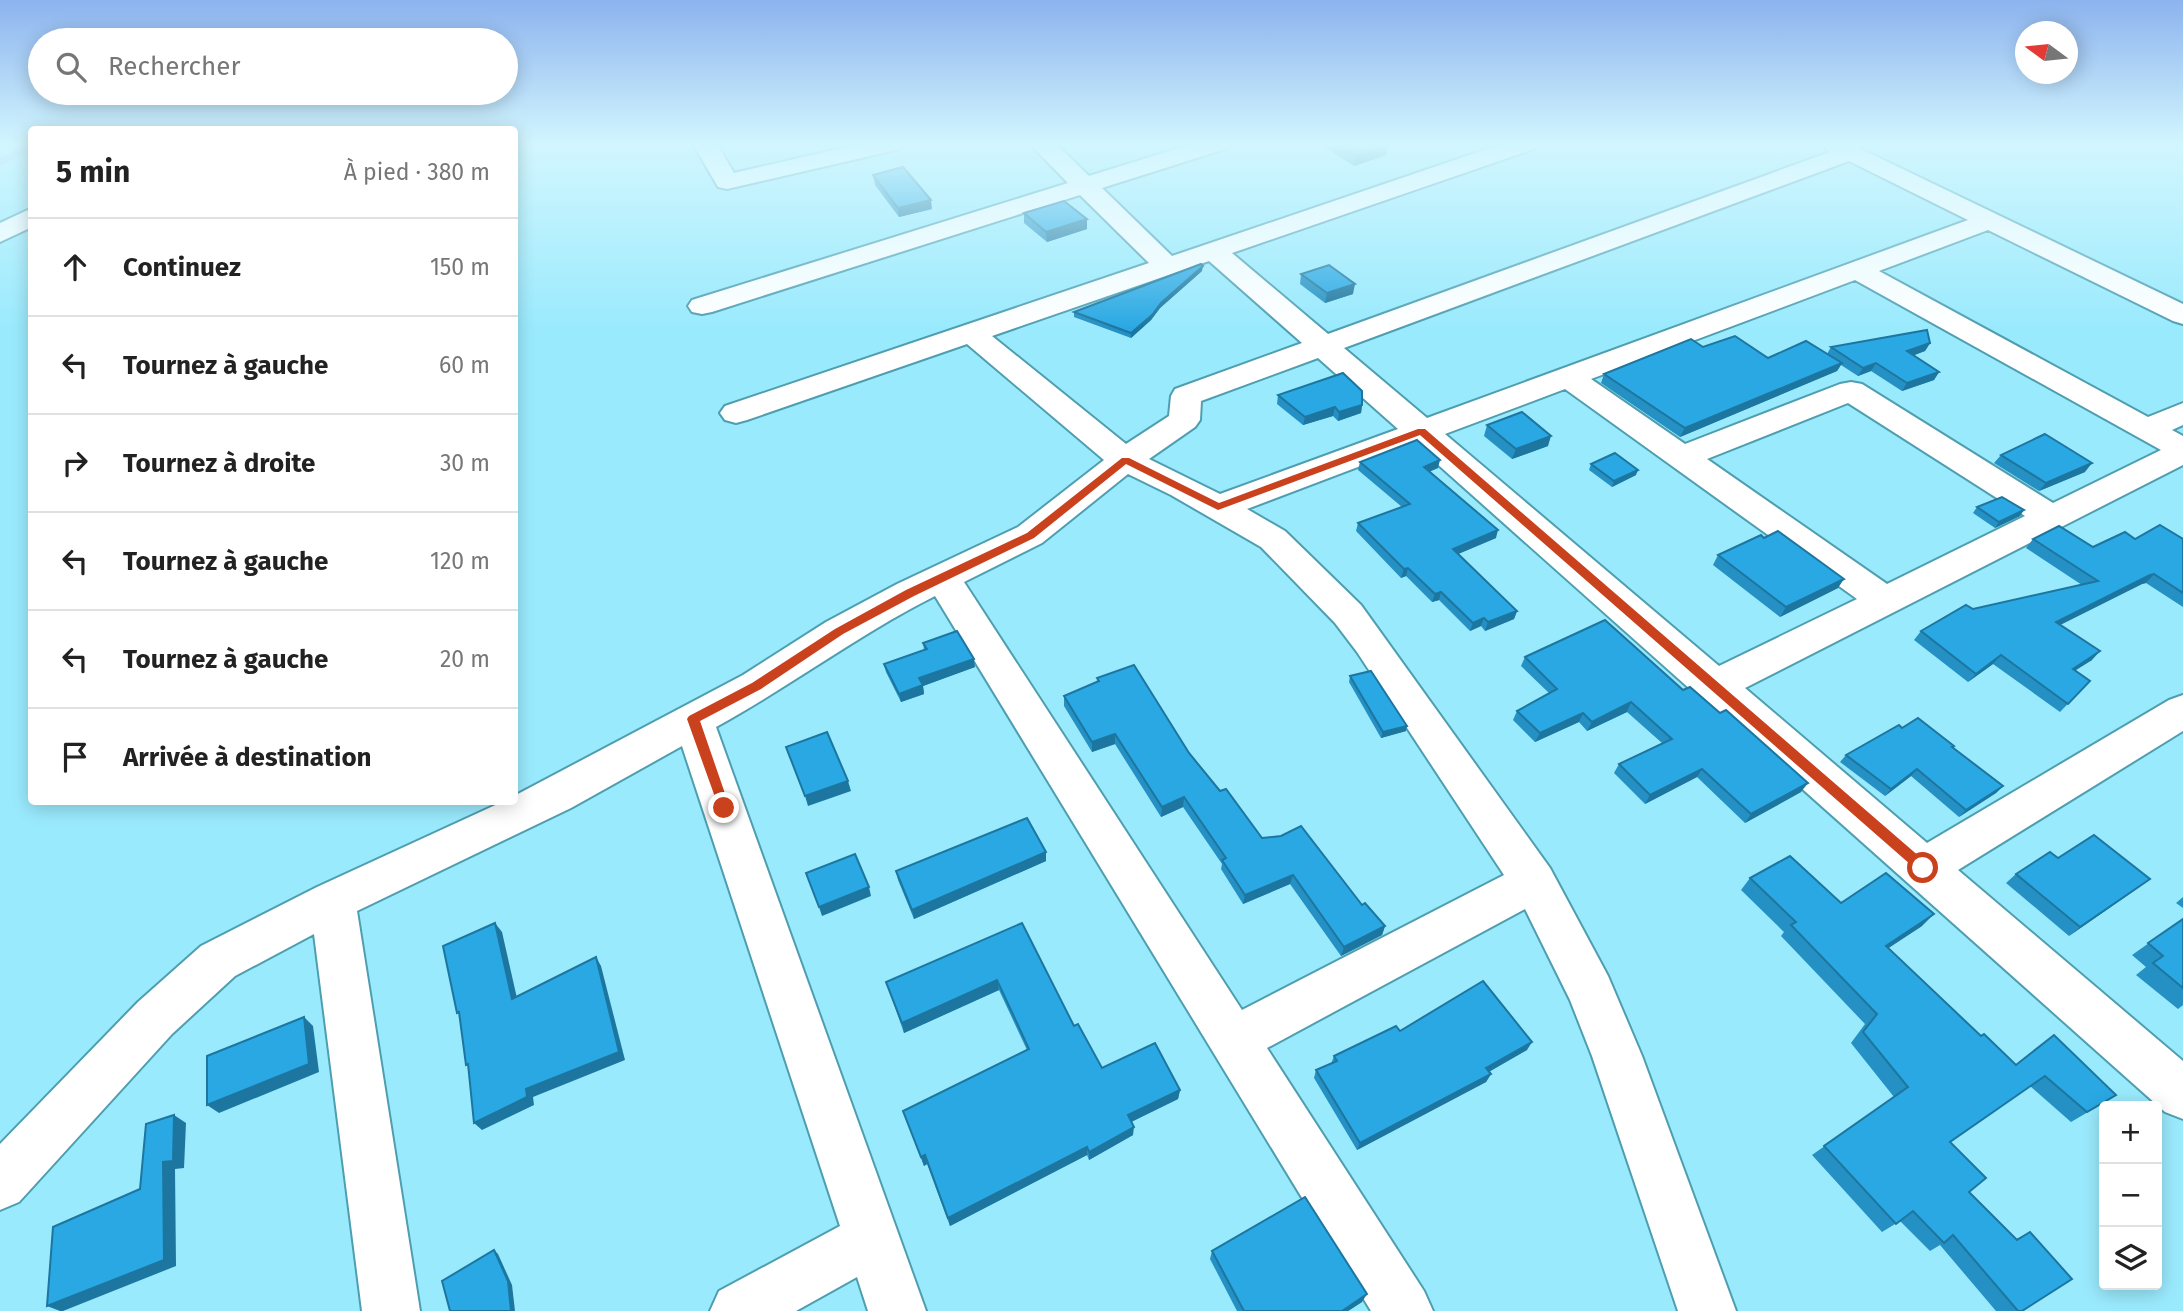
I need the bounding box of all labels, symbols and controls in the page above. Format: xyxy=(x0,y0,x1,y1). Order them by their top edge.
north arrow xyxy=(2015,21,2078,84)
search box xyxy=(28,28,518,105)
icon: search xyxy=(52,48,90,86)
text: Rechercher xyxy=(108,51,240,82)
text: 5 min xyxy=(56,154,130,190)
text: À pied · 380 m xyxy=(344,158,490,186)
icon: ahead xyxy=(56,248,94,286)
text: Continuez xyxy=(123,252,241,283)
text: 150 m xyxy=(430,253,490,281)
icon: left xyxy=(56,346,94,384)
text: Tournez à gauche xyxy=(123,350,328,381)
text: 60 m xyxy=(439,351,490,379)
icon: right xyxy=(56,444,94,482)
text: Tournez à droite xyxy=(123,448,315,479)
text: 30 m xyxy=(440,449,490,477)
icon: left xyxy=(56,542,94,580)
text: Tournez à gauche xyxy=(123,546,328,577)
text: 120 m xyxy=(430,547,490,575)
icon: left xyxy=(56,640,94,678)
text: Tournez à gauche xyxy=(123,644,328,675)
text: 20 m xyxy=(440,645,490,673)
icon: arrive xyxy=(56,738,94,776)
text: Arrivée à destination xyxy=(123,742,372,773)
route end xyxy=(708,792,739,823)
route start xyxy=(1907,852,1938,883)
map controls xyxy=(2099,1101,2162,1290)
button: + xyxy=(2099,1101,2162,1164)
button: − xyxy=(2099,1164,2162,1227)
button: layers xyxy=(2099,1227,2162,1290)

